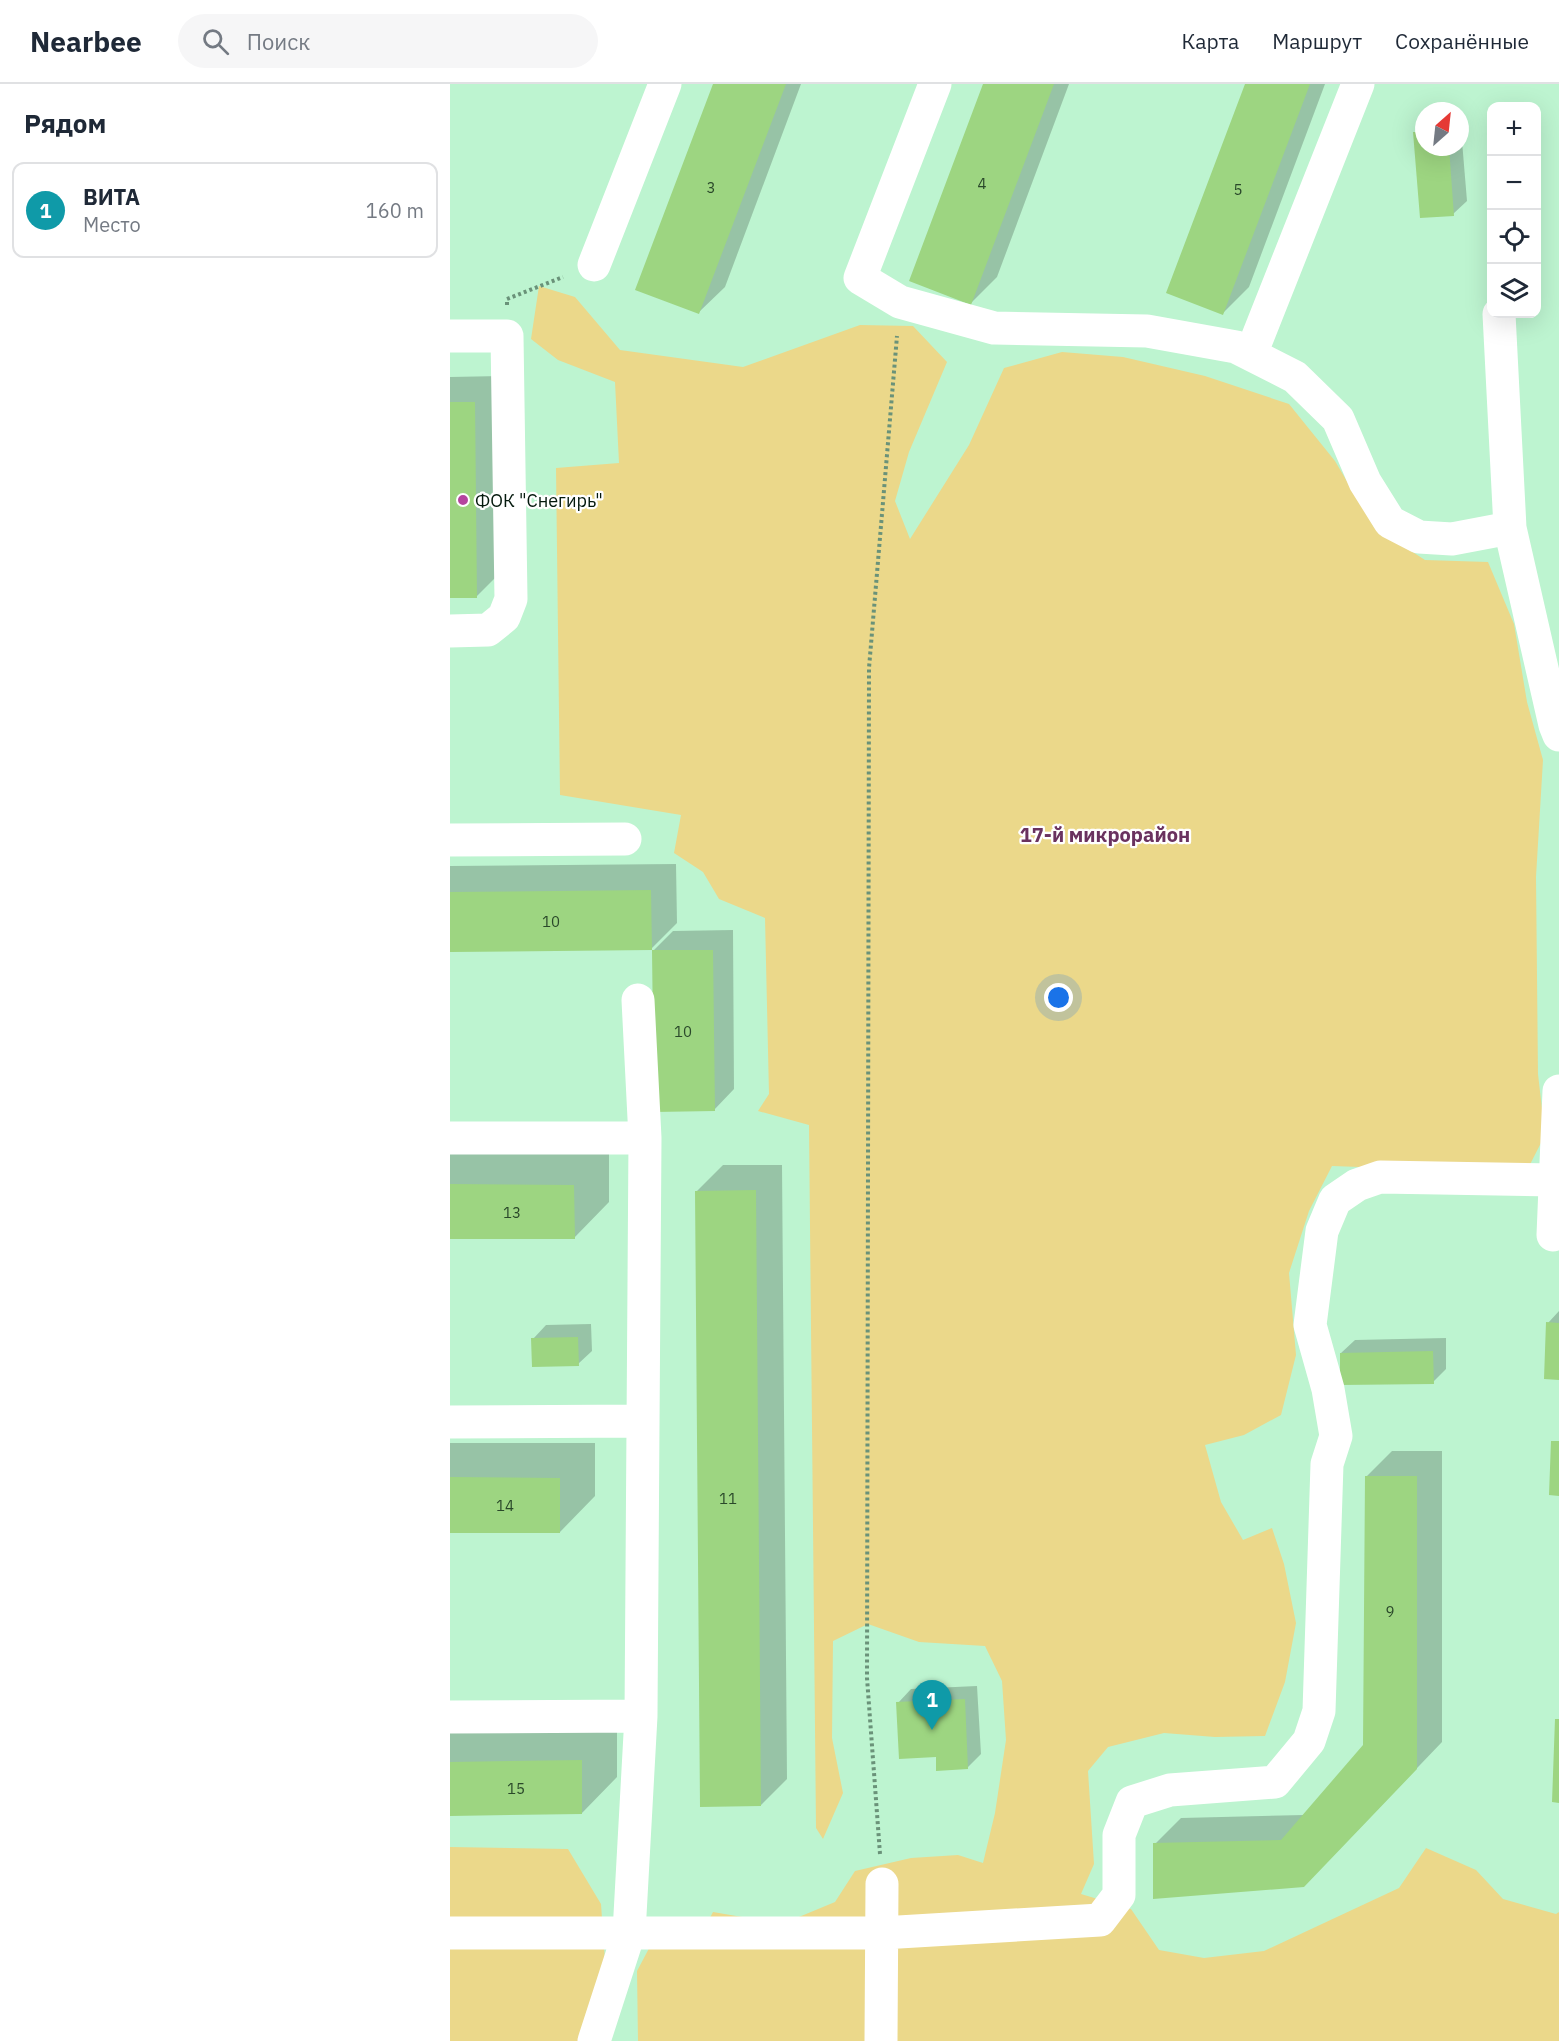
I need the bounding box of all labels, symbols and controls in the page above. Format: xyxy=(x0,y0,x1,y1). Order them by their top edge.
search box xyxy=(178,14,598,68)
text: Nearbee xyxy=(30,23,142,60)
icon: search xyxy=(199,25,232,58)
text: Поиск xyxy=(247,27,310,56)
text: Карта xyxy=(1181,27,1239,55)
text: Маршрут xyxy=(1272,27,1362,55)
text: Сохранённые xyxy=(1395,27,1529,55)
north arrow xyxy=(1415,102,1469,156)
map controls xyxy=(1487,102,1541,318)
button: + xyxy=(1487,102,1541,156)
text: Рядом xyxy=(24,106,106,140)
button: − xyxy=(1487,156,1541,210)
house number: 4 xyxy=(977,174,987,193)
house number: 3 xyxy=(706,178,716,197)
house number: 5 xyxy=(1233,180,1243,199)
text: ВИТА xyxy=(83,182,140,211)
text: 1 xyxy=(40,197,52,224)
text: 160 m xyxy=(366,197,424,224)
button: locate xyxy=(1487,210,1541,264)
text: Место xyxy=(83,211,141,238)
button: layers xyxy=(1487,264,1541,318)
place label: ФОК "Снегирь" xyxy=(475,489,603,512)
marker: ФОК "Снегирь" xyxy=(456,493,470,507)
district label: 17-й микрорайон xyxy=(1020,821,1190,848)
house number: 10 xyxy=(542,912,560,931)
your location xyxy=(1044,983,1073,1012)
house number: 10 xyxy=(674,1022,692,1041)
house number: 13 xyxy=(503,1203,521,1222)
house number: 11 xyxy=(719,1489,737,1508)
house number: 14 xyxy=(496,1496,514,1515)
house number: 9 xyxy=(1385,1602,1395,1621)
pin: 1 xyxy=(912,1680,952,1730)
house number: 15 xyxy=(507,1779,525,1798)

